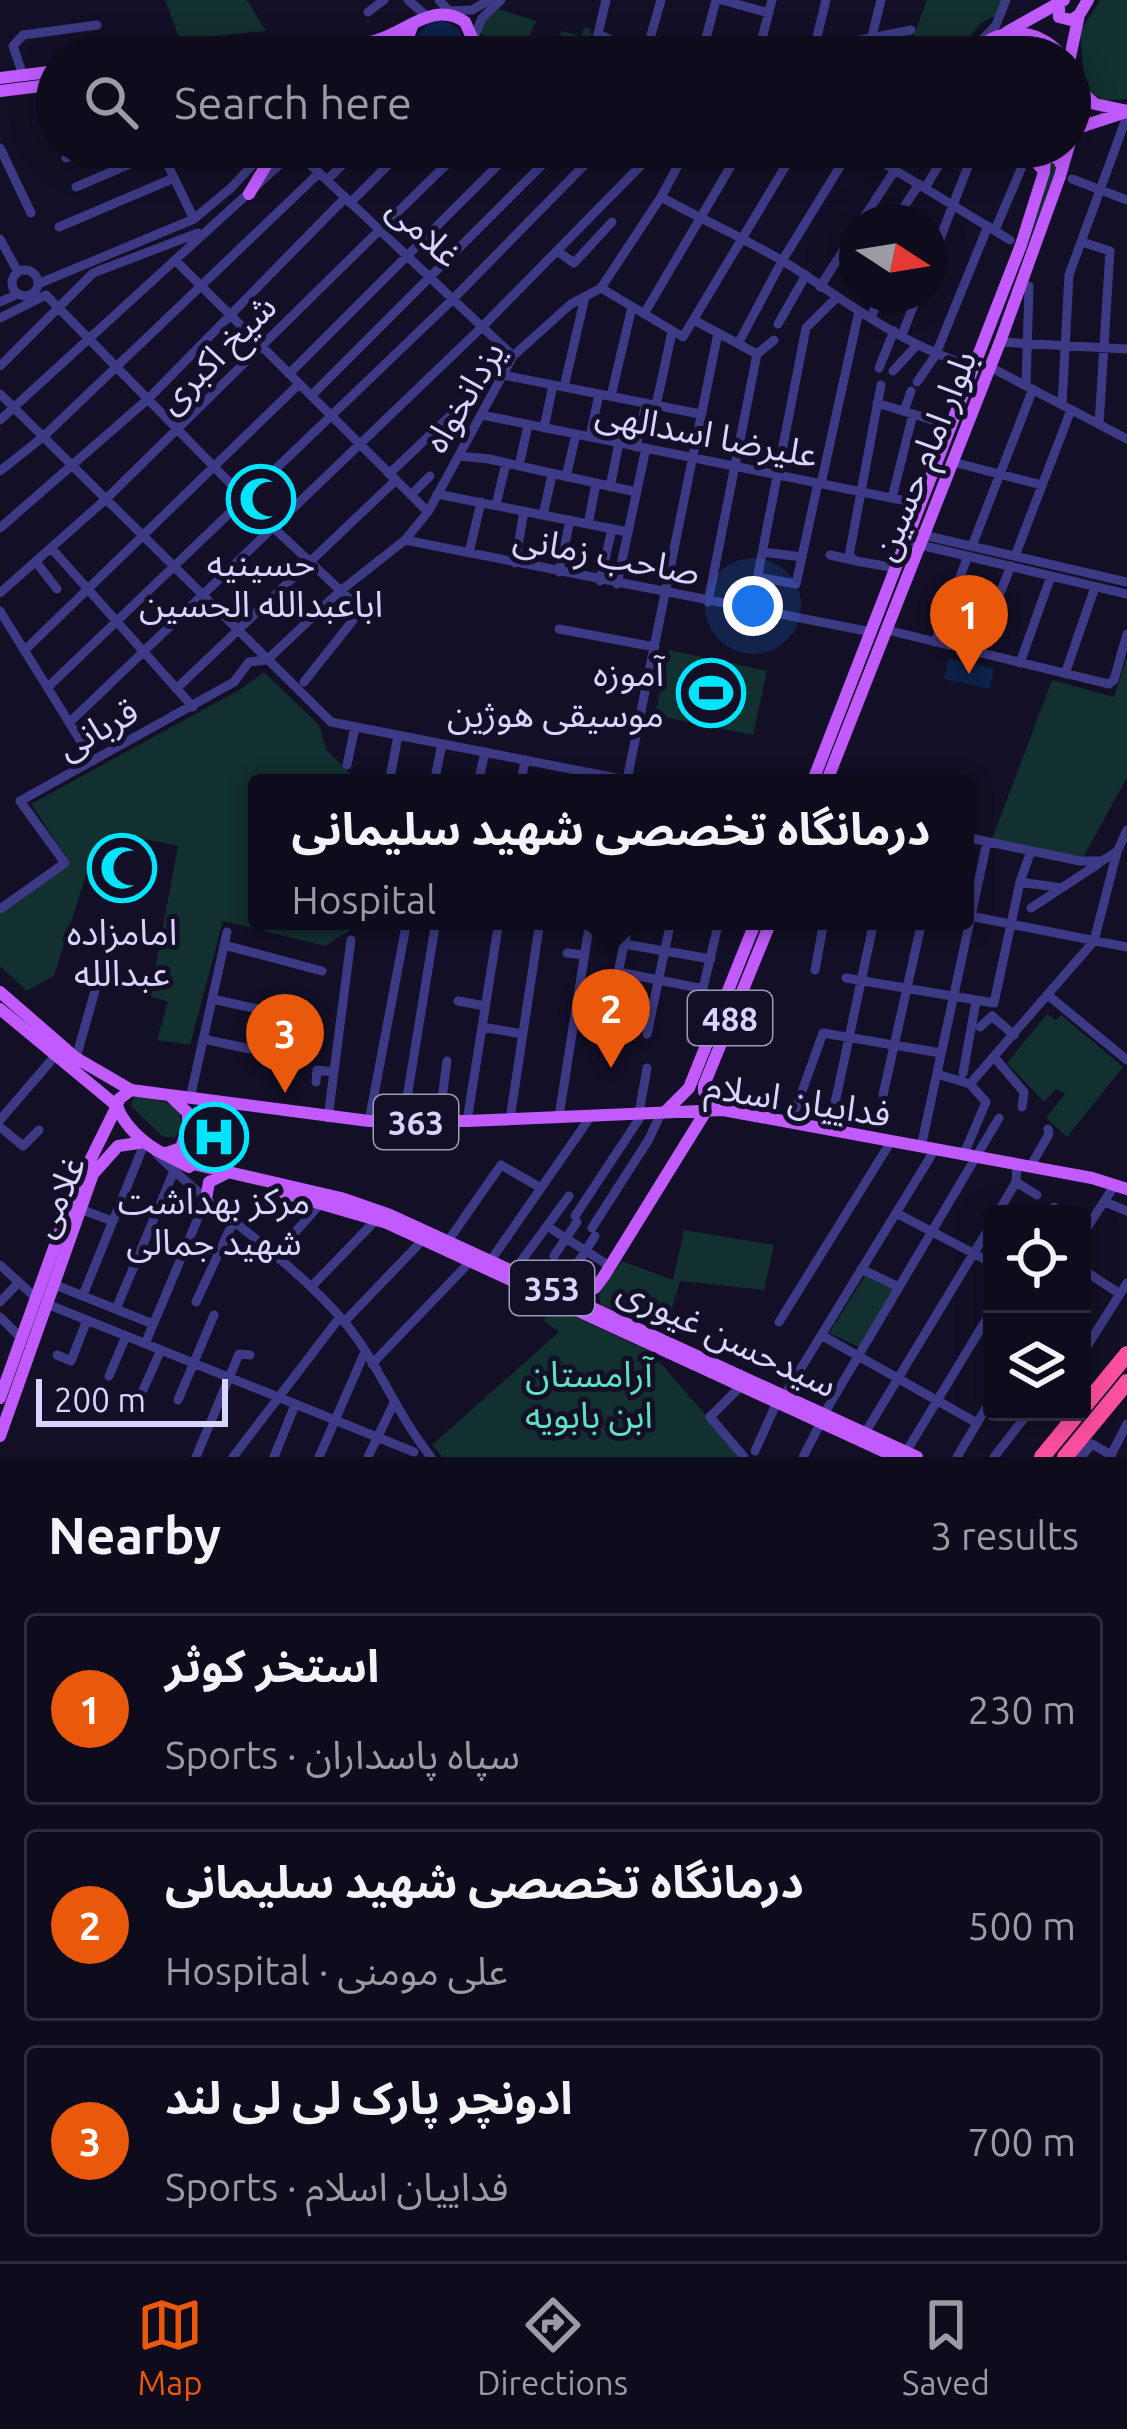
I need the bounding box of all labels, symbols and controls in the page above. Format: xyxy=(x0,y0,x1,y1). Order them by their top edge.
search box xyxy=(36,36,1091,168)
icon: search xyxy=(78,69,144,135)
text: Search here xyxy=(174,77,412,128)
street label: غلامی xyxy=(379,187,470,276)
north arrow xyxy=(839,204,947,312)
street label: شیخ اکبری xyxy=(148,285,289,426)
street label: یزدانخواه xyxy=(414,333,514,460)
street label: بلوار امام حسین xyxy=(862,344,991,569)
street label: علیرضا اسدالهی xyxy=(592,391,822,477)
mosque icon: حسینیه اباعبدالله الحسین xyxy=(226,464,296,534)
street label: صاحب زمانی xyxy=(510,516,704,594)
place label: حسینیه اباعبدالله الحسین xyxy=(139,542,383,625)
pin: 1 xyxy=(930,575,1008,674)
your location xyxy=(723,576,783,636)
place label: آموزه موسیقی هوژین xyxy=(447,652,665,736)
sports icon: آموزه موسیقی هوژین xyxy=(676,658,746,728)
street label: قربانی xyxy=(50,689,145,768)
popup xyxy=(248,774,974,930)
text: درمانگاه تخصصی شهید سلیمانی xyxy=(292,803,930,854)
mosque icon: امامزاده عبدالله xyxy=(87,833,157,903)
text: Hospital xyxy=(292,878,436,921)
place label: امامزاده عبدالله xyxy=(67,911,177,993)
pin: 2 xyxy=(572,969,650,1068)
road number: 488 xyxy=(688,991,772,1045)
pin: 3 xyxy=(246,994,324,1093)
street label: فداییان اسلام xyxy=(701,1064,894,1142)
road number: 363 xyxy=(374,1095,458,1149)
hospital icon: مرکز بهداشت شهید جمالی xyxy=(179,1102,249,1172)
street label: غلامی xyxy=(21,1149,94,1244)
place label: مرکز بهداشت شهید جمالی xyxy=(118,1180,310,1263)
map controls xyxy=(983,1205,1091,1421)
button: locate xyxy=(983,1205,1091,1313)
road number: 353 xyxy=(510,1261,594,1315)
street label: سیدحسن غیوری xyxy=(611,1268,844,1406)
button: layers xyxy=(983,1313,1091,1421)
park label: آرامستان ابن بابویه xyxy=(525,1353,654,1437)
scale bar xyxy=(36,1373,228,1426)
text: 200 m xyxy=(54,1381,146,1418)
text: Nearby xyxy=(48,1506,221,1564)
text: 3 results xyxy=(930,1514,1079,1557)
text: استخر کوثر xyxy=(165,1640,379,1691)
text: 1 xyxy=(79,1688,101,1731)
text: 230 m xyxy=(967,1688,1076,1731)
text: Sports · سپاه پاسداران xyxy=(165,1733,520,1776)
text: درمانگاه تخصصی شهید سلیمانی xyxy=(165,1856,804,1907)
text: 2 xyxy=(79,1904,101,1947)
text: 500 m xyxy=(967,1904,1076,1947)
text: Hospital · علی مومنی xyxy=(165,1949,508,1992)
text: ادونچر پارک لی لی لند xyxy=(165,2072,573,2123)
text: 3 xyxy=(79,2120,101,2163)
text: 700 m xyxy=(967,2120,1076,2163)
text: Sports · فداییان اسلام xyxy=(165,2165,508,2208)
tab: Map xyxy=(137,2292,203,2401)
tab: Directions xyxy=(477,2292,628,2401)
tab: Saved xyxy=(902,2292,990,2401)

